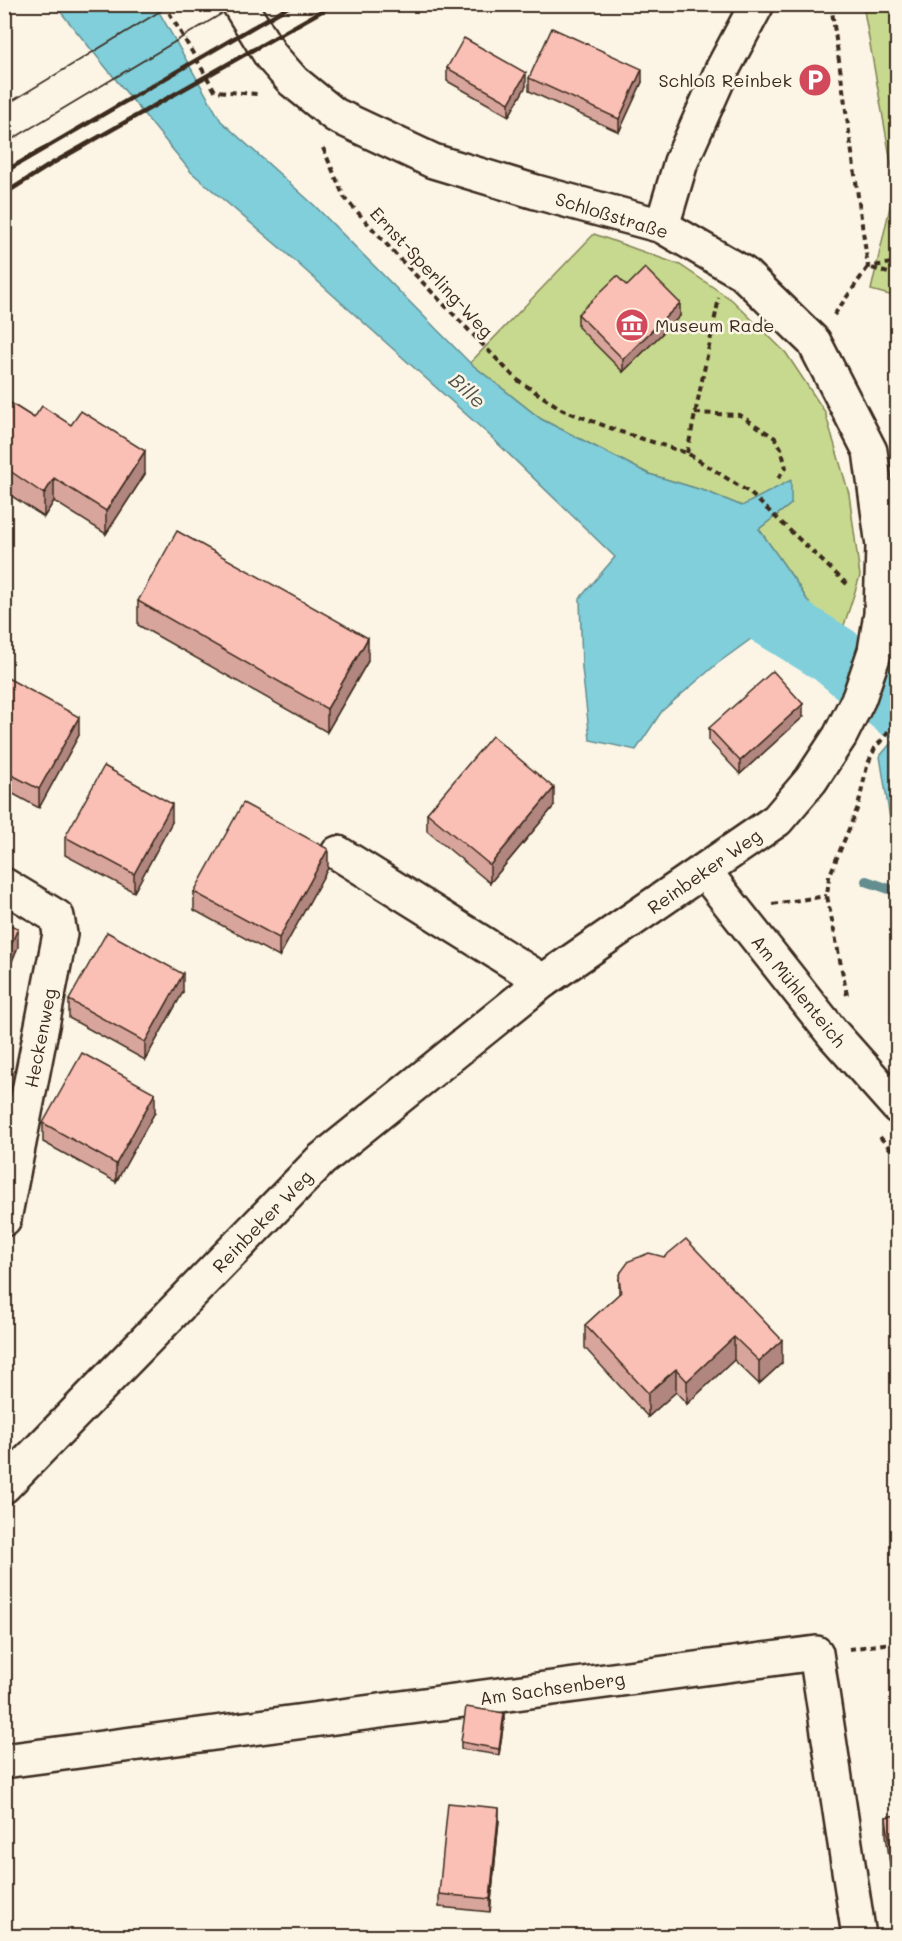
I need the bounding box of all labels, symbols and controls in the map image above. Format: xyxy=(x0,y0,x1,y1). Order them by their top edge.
parking icon: Schloß Reinbek xyxy=(797,62,833,98)
place label: Schloß Reinbek xyxy=(658,68,792,92)
street label: Schloßstraße xyxy=(553,186,671,244)
street label: Ernst-Sperling-Weg xyxy=(365,201,499,343)
museum icon: Museum Rade xyxy=(614,307,650,343)
place label: Museum Rade xyxy=(655,313,774,337)
water label: Bille xyxy=(444,367,492,413)
street label: Reinbeker Weg xyxy=(642,823,766,919)
street label: Am Mühlenteich xyxy=(746,930,852,1052)
street label: Heckenweg xyxy=(19,986,61,1090)
street label: Reinbeker Weg xyxy=(207,1165,317,1277)
street label: Am Sachsenberg xyxy=(478,1666,626,1710)

